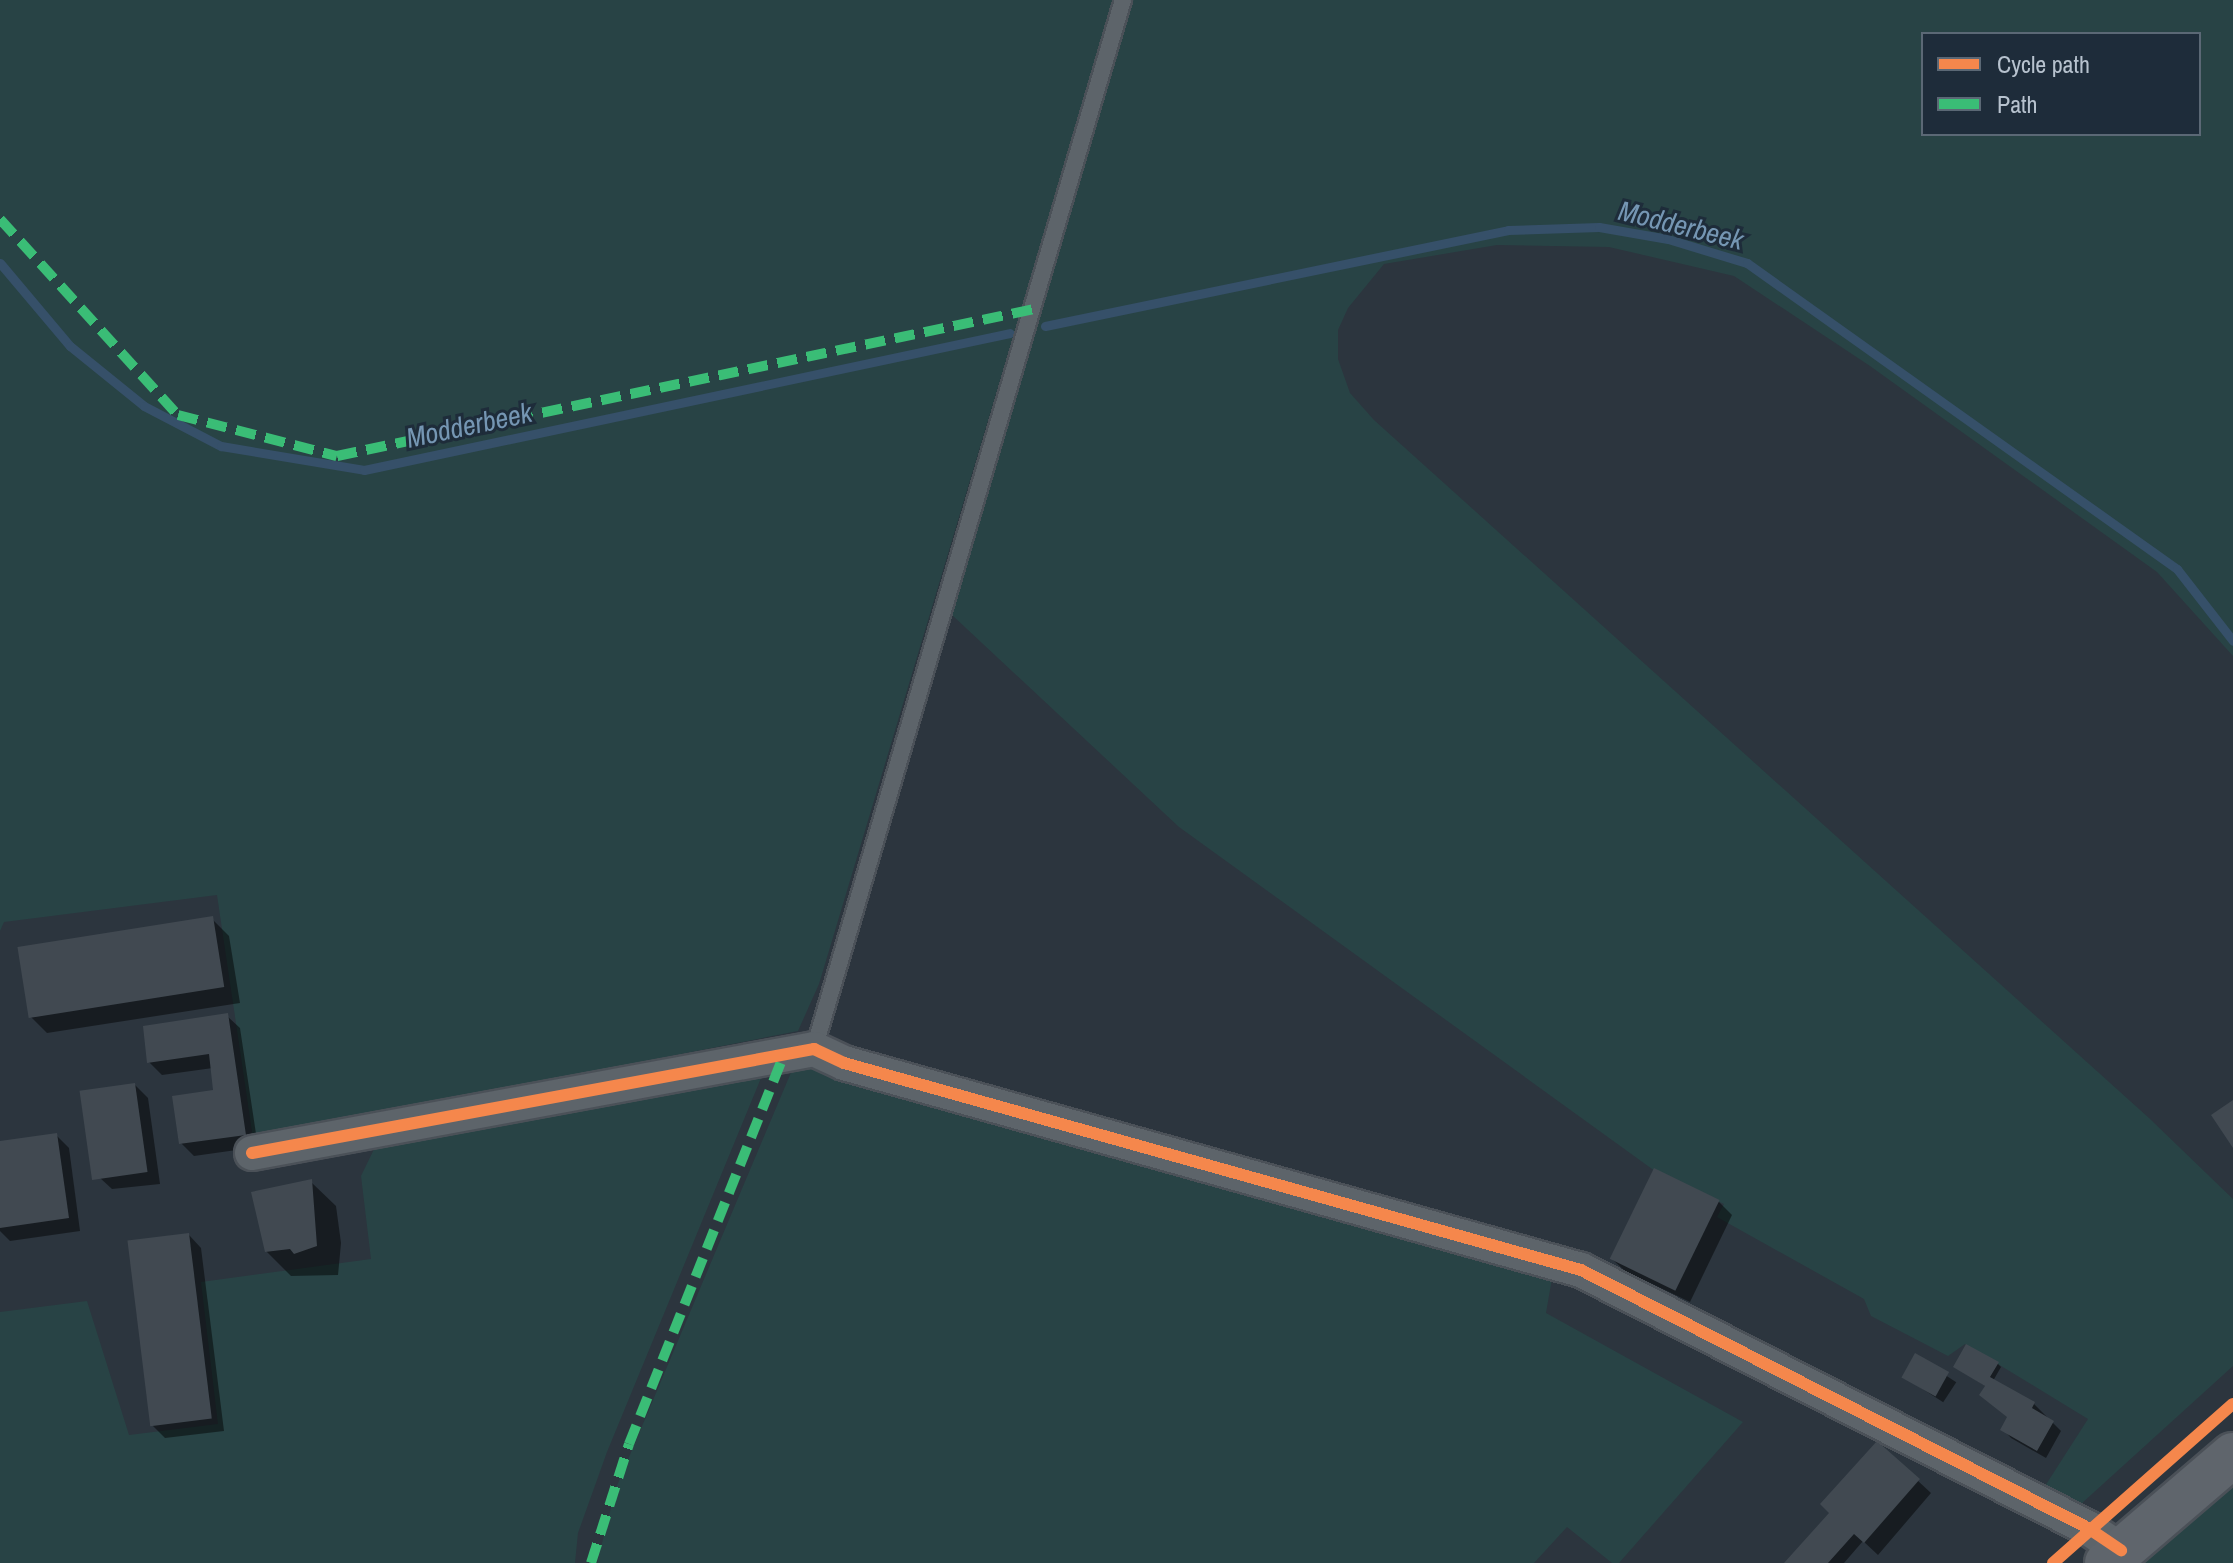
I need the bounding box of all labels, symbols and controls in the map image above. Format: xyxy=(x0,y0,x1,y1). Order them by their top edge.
legend xyxy=(1921,32,2201,136)
text: Cycle path xyxy=(1997,48,2090,80)
text: Path xyxy=(1997,88,2038,120)
water label: Modderbeek xyxy=(1615,193,1747,257)
water label: Modderbeek xyxy=(403,395,535,455)

